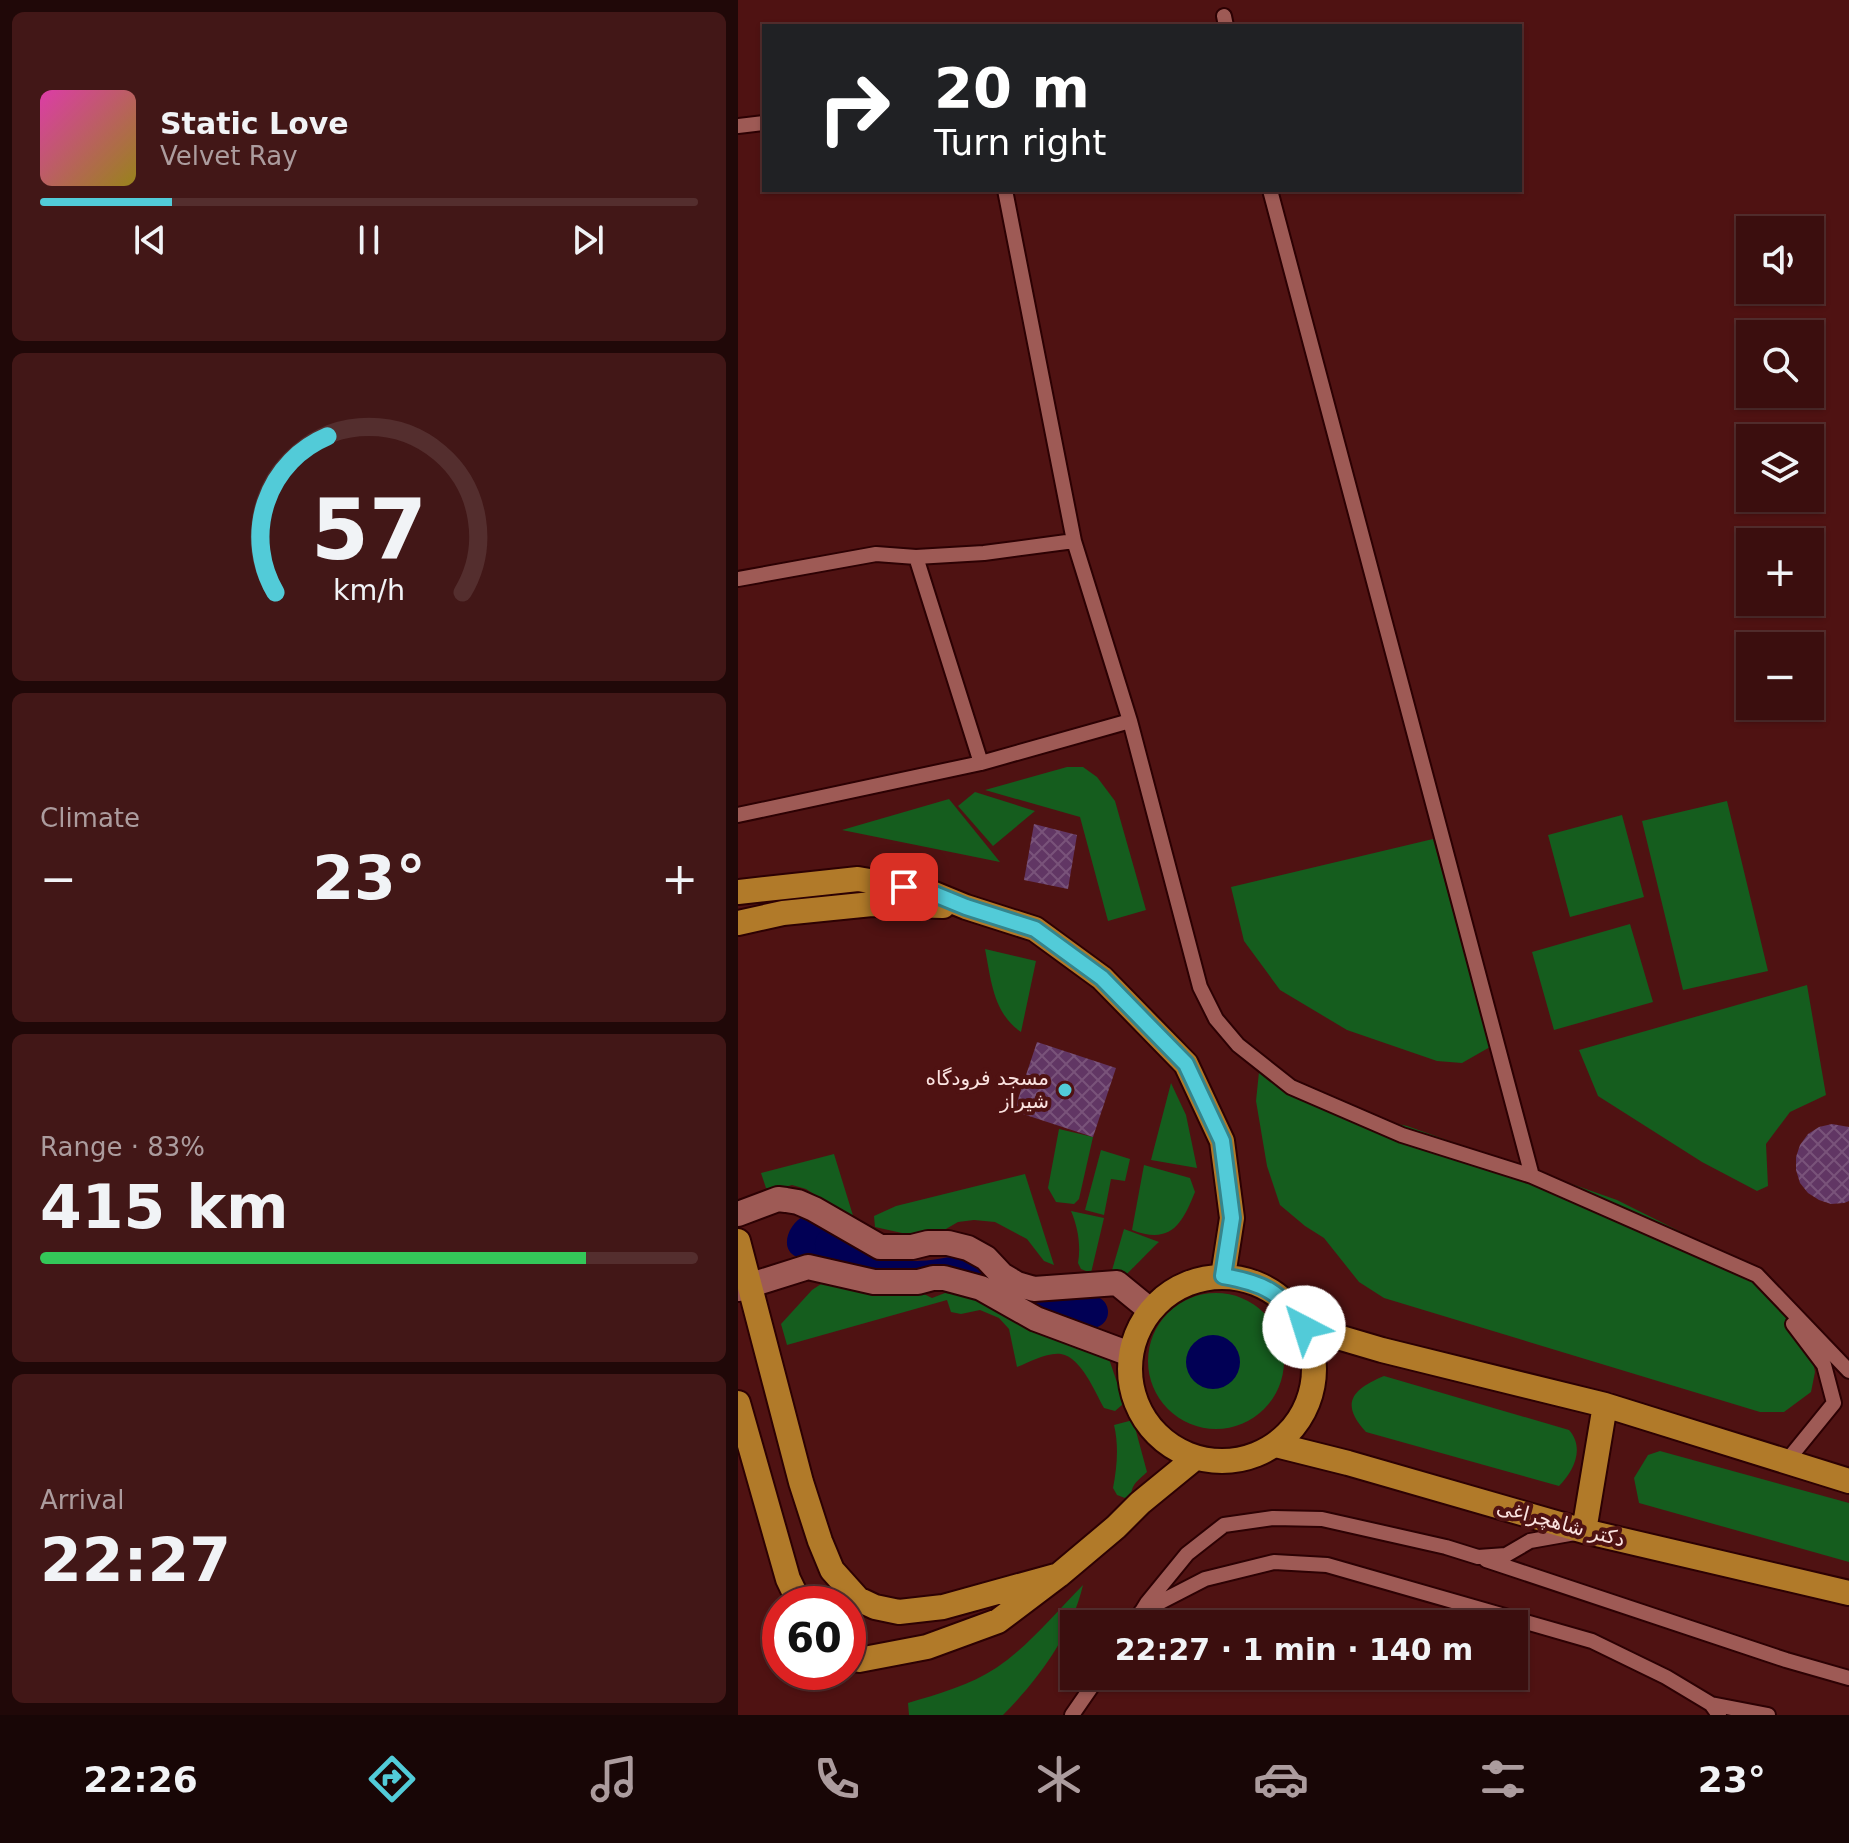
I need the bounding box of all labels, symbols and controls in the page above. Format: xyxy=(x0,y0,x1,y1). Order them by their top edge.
text: 20 m xyxy=(934,55,1090,120)
icon: right xyxy=(802,56,906,160)
text: Static Love xyxy=(160,106,349,141)
text: Turn right xyxy=(934,122,1106,163)
text: Velvet Ray xyxy=(160,141,298,171)
map controls xyxy=(1736,216,1824,720)
button: sound xyxy=(1736,216,1824,304)
icon: previous xyxy=(128,218,172,262)
icon: pause xyxy=(347,218,391,262)
icon: next xyxy=(566,218,610,262)
button: search xyxy=(1736,320,1824,408)
button: layers xyxy=(1736,424,1824,512)
text: 57 xyxy=(311,481,427,578)
button: + xyxy=(1736,528,1824,616)
text: km/h xyxy=(333,573,405,607)
button: − xyxy=(1736,632,1824,720)
text: Climate xyxy=(40,803,140,833)
text: 23° xyxy=(312,843,426,913)
text: − xyxy=(40,853,77,904)
text: + xyxy=(661,853,698,904)
pin xyxy=(870,853,938,921)
icon: arrive xyxy=(882,865,926,909)
place label: مسجد فرودگاه شیراز xyxy=(925,1066,1049,1113)
marker: مسجد فرودگاه شیراز xyxy=(1056,1081,1074,1099)
text: Range · 83% xyxy=(40,1132,205,1162)
text: 415 km xyxy=(40,1172,289,1242)
position arrow xyxy=(1262,1285,1346,1369)
text: Arrival xyxy=(40,1485,124,1515)
street label: دکتر شاهچراغی xyxy=(1494,1494,1628,1552)
text: 22:27 xyxy=(40,1525,231,1595)
speed limit sign: 60 xyxy=(762,1586,866,1690)
text: 22:27 · 1 min · 140 m xyxy=(1115,1632,1473,1667)
icon: directions xyxy=(364,1751,420,1807)
icon: music xyxy=(586,1751,642,1807)
icon: phone xyxy=(809,1751,865,1807)
icon: climate xyxy=(1031,1751,1087,1807)
icon: car xyxy=(1253,1751,1309,1807)
icon: filters xyxy=(1475,1751,1531,1807)
text: 22:26 xyxy=(83,1759,198,1800)
text: 23° xyxy=(1698,1759,1766,1800)

